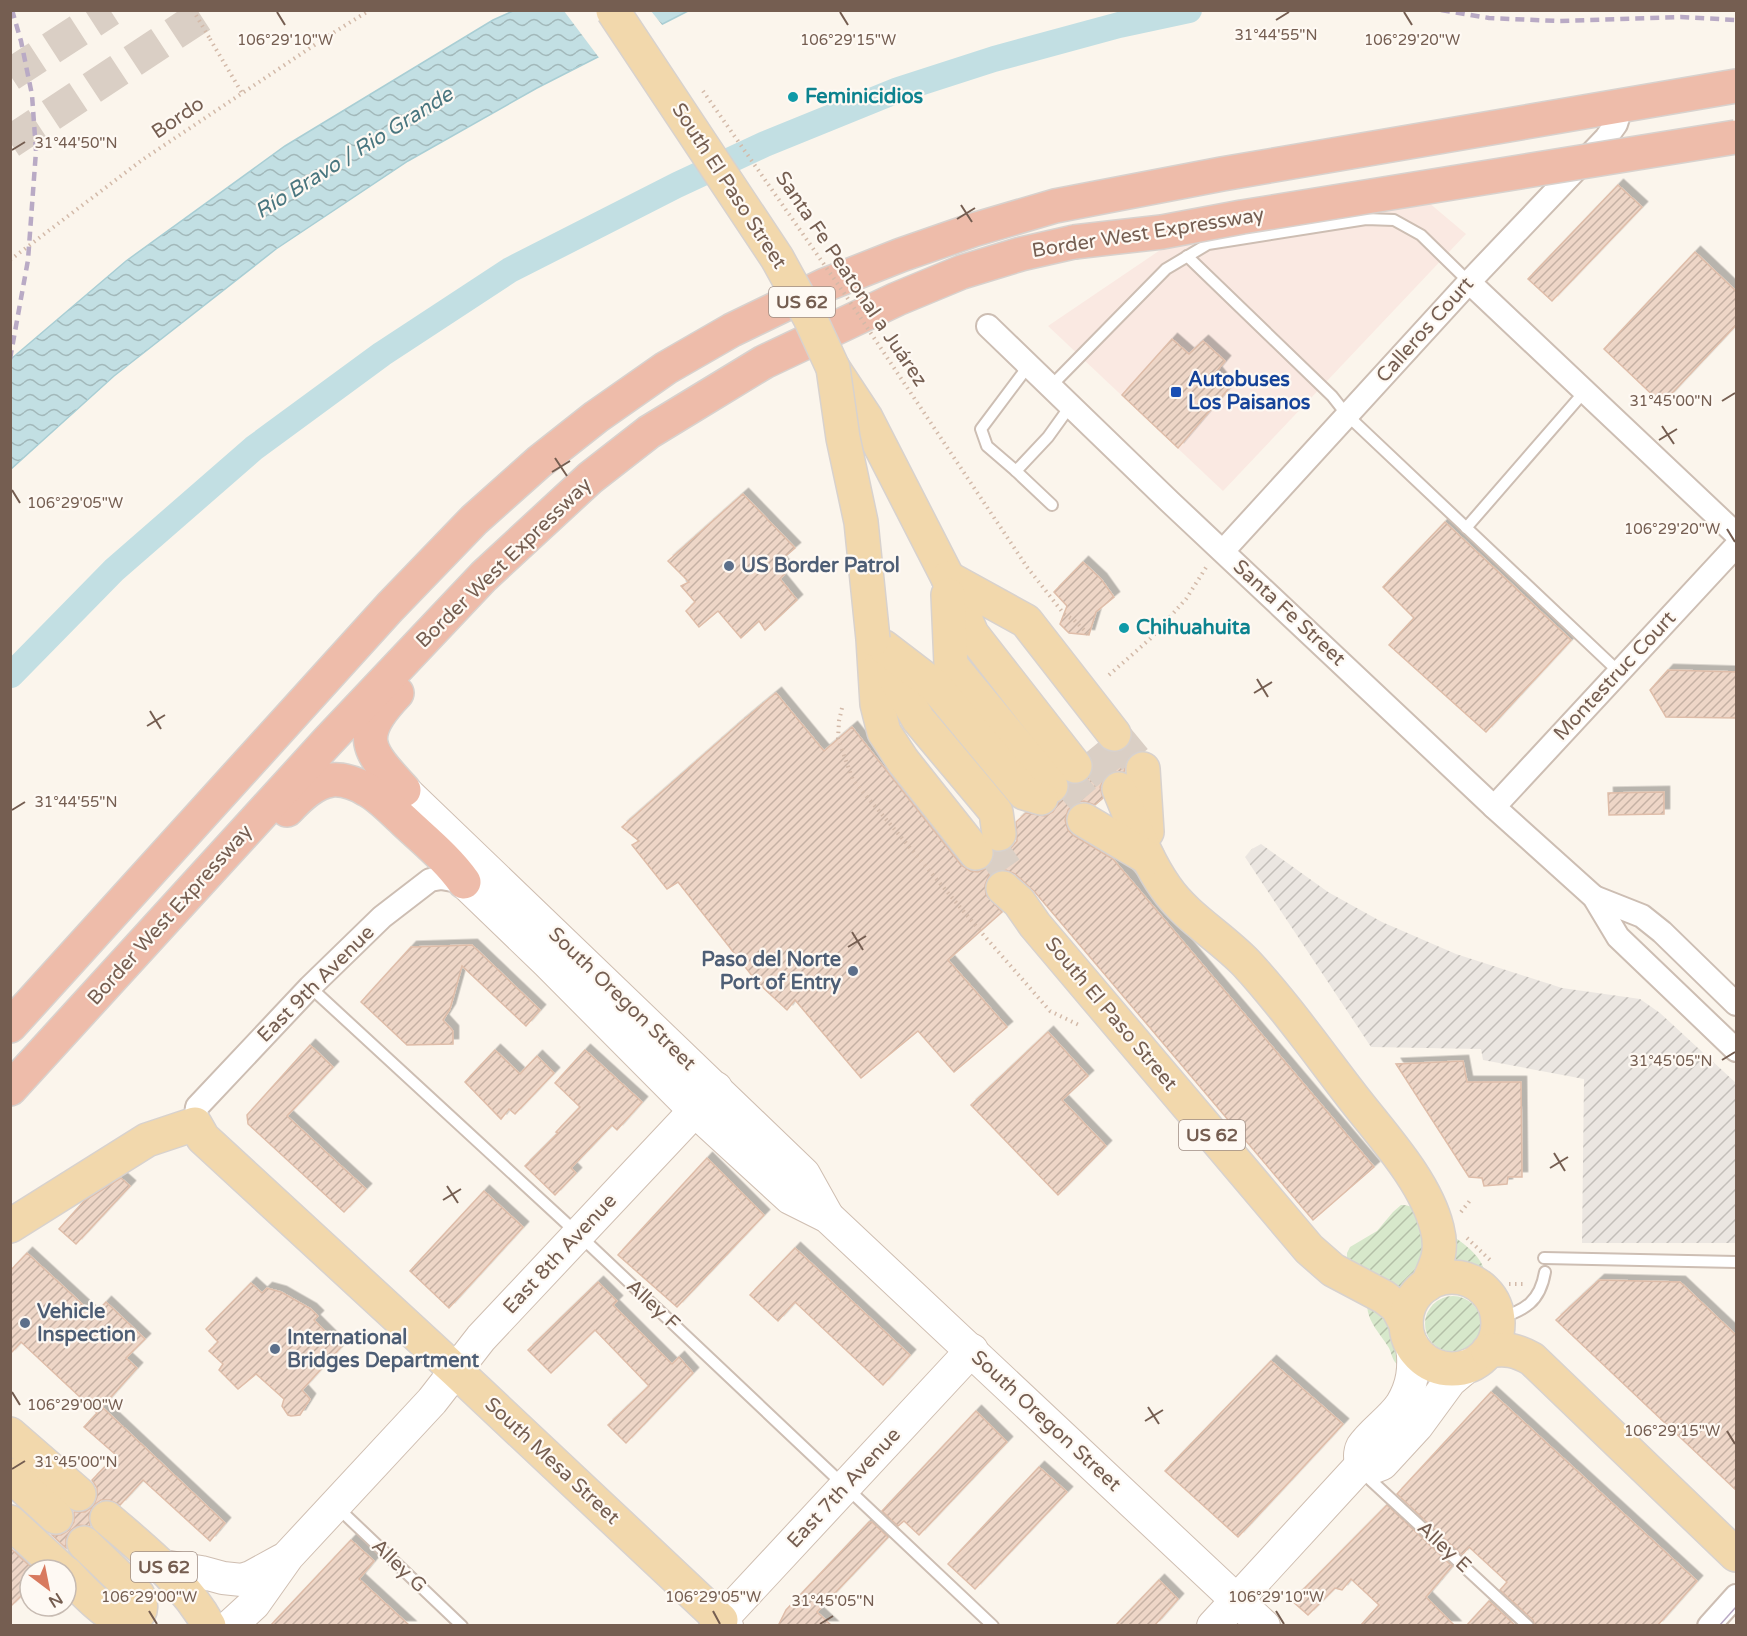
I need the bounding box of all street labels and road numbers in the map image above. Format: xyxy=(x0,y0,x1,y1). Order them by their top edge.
street label: Bordo xyxy=(147,92,209,144)
street label: South El Paso Street xyxy=(666,99,792,274)
street label: Santa Fe Peatonal a Juárez xyxy=(770,167,932,391)
street label: Border West Expressway xyxy=(1030,203,1266,263)
street label: Calleros Court xyxy=(1371,272,1479,388)
road number: US 62 xyxy=(769,287,835,317)
street label: Border West Expressway xyxy=(411,473,597,653)
street label: Santa Fe Street xyxy=(1228,555,1350,671)
street label: Montestruc Court xyxy=(1549,606,1681,746)
street label: Border West Expressway xyxy=(83,820,258,1010)
street label: East 9th Avenue xyxy=(253,921,379,1047)
street label: South Oregon Street xyxy=(543,922,701,1076)
street label: South El Paso Street xyxy=(1040,932,1182,1096)
road number: US 62 xyxy=(1179,1120,1245,1150)
street label: East 8th Avenue xyxy=(498,1189,622,1319)
street label: Alley F xyxy=(621,1274,685,1336)
street label: South Oregon Street xyxy=(966,1345,1126,1497)
street label: South Mesa Street xyxy=(480,1392,625,1530)
street label: East 7th Avenue xyxy=(782,1423,906,1553)
street label: Alley E xyxy=(1412,1516,1476,1578)
street label: Alley G xyxy=(367,1534,431,1598)
road number: US 62 xyxy=(131,1552,197,1582)

